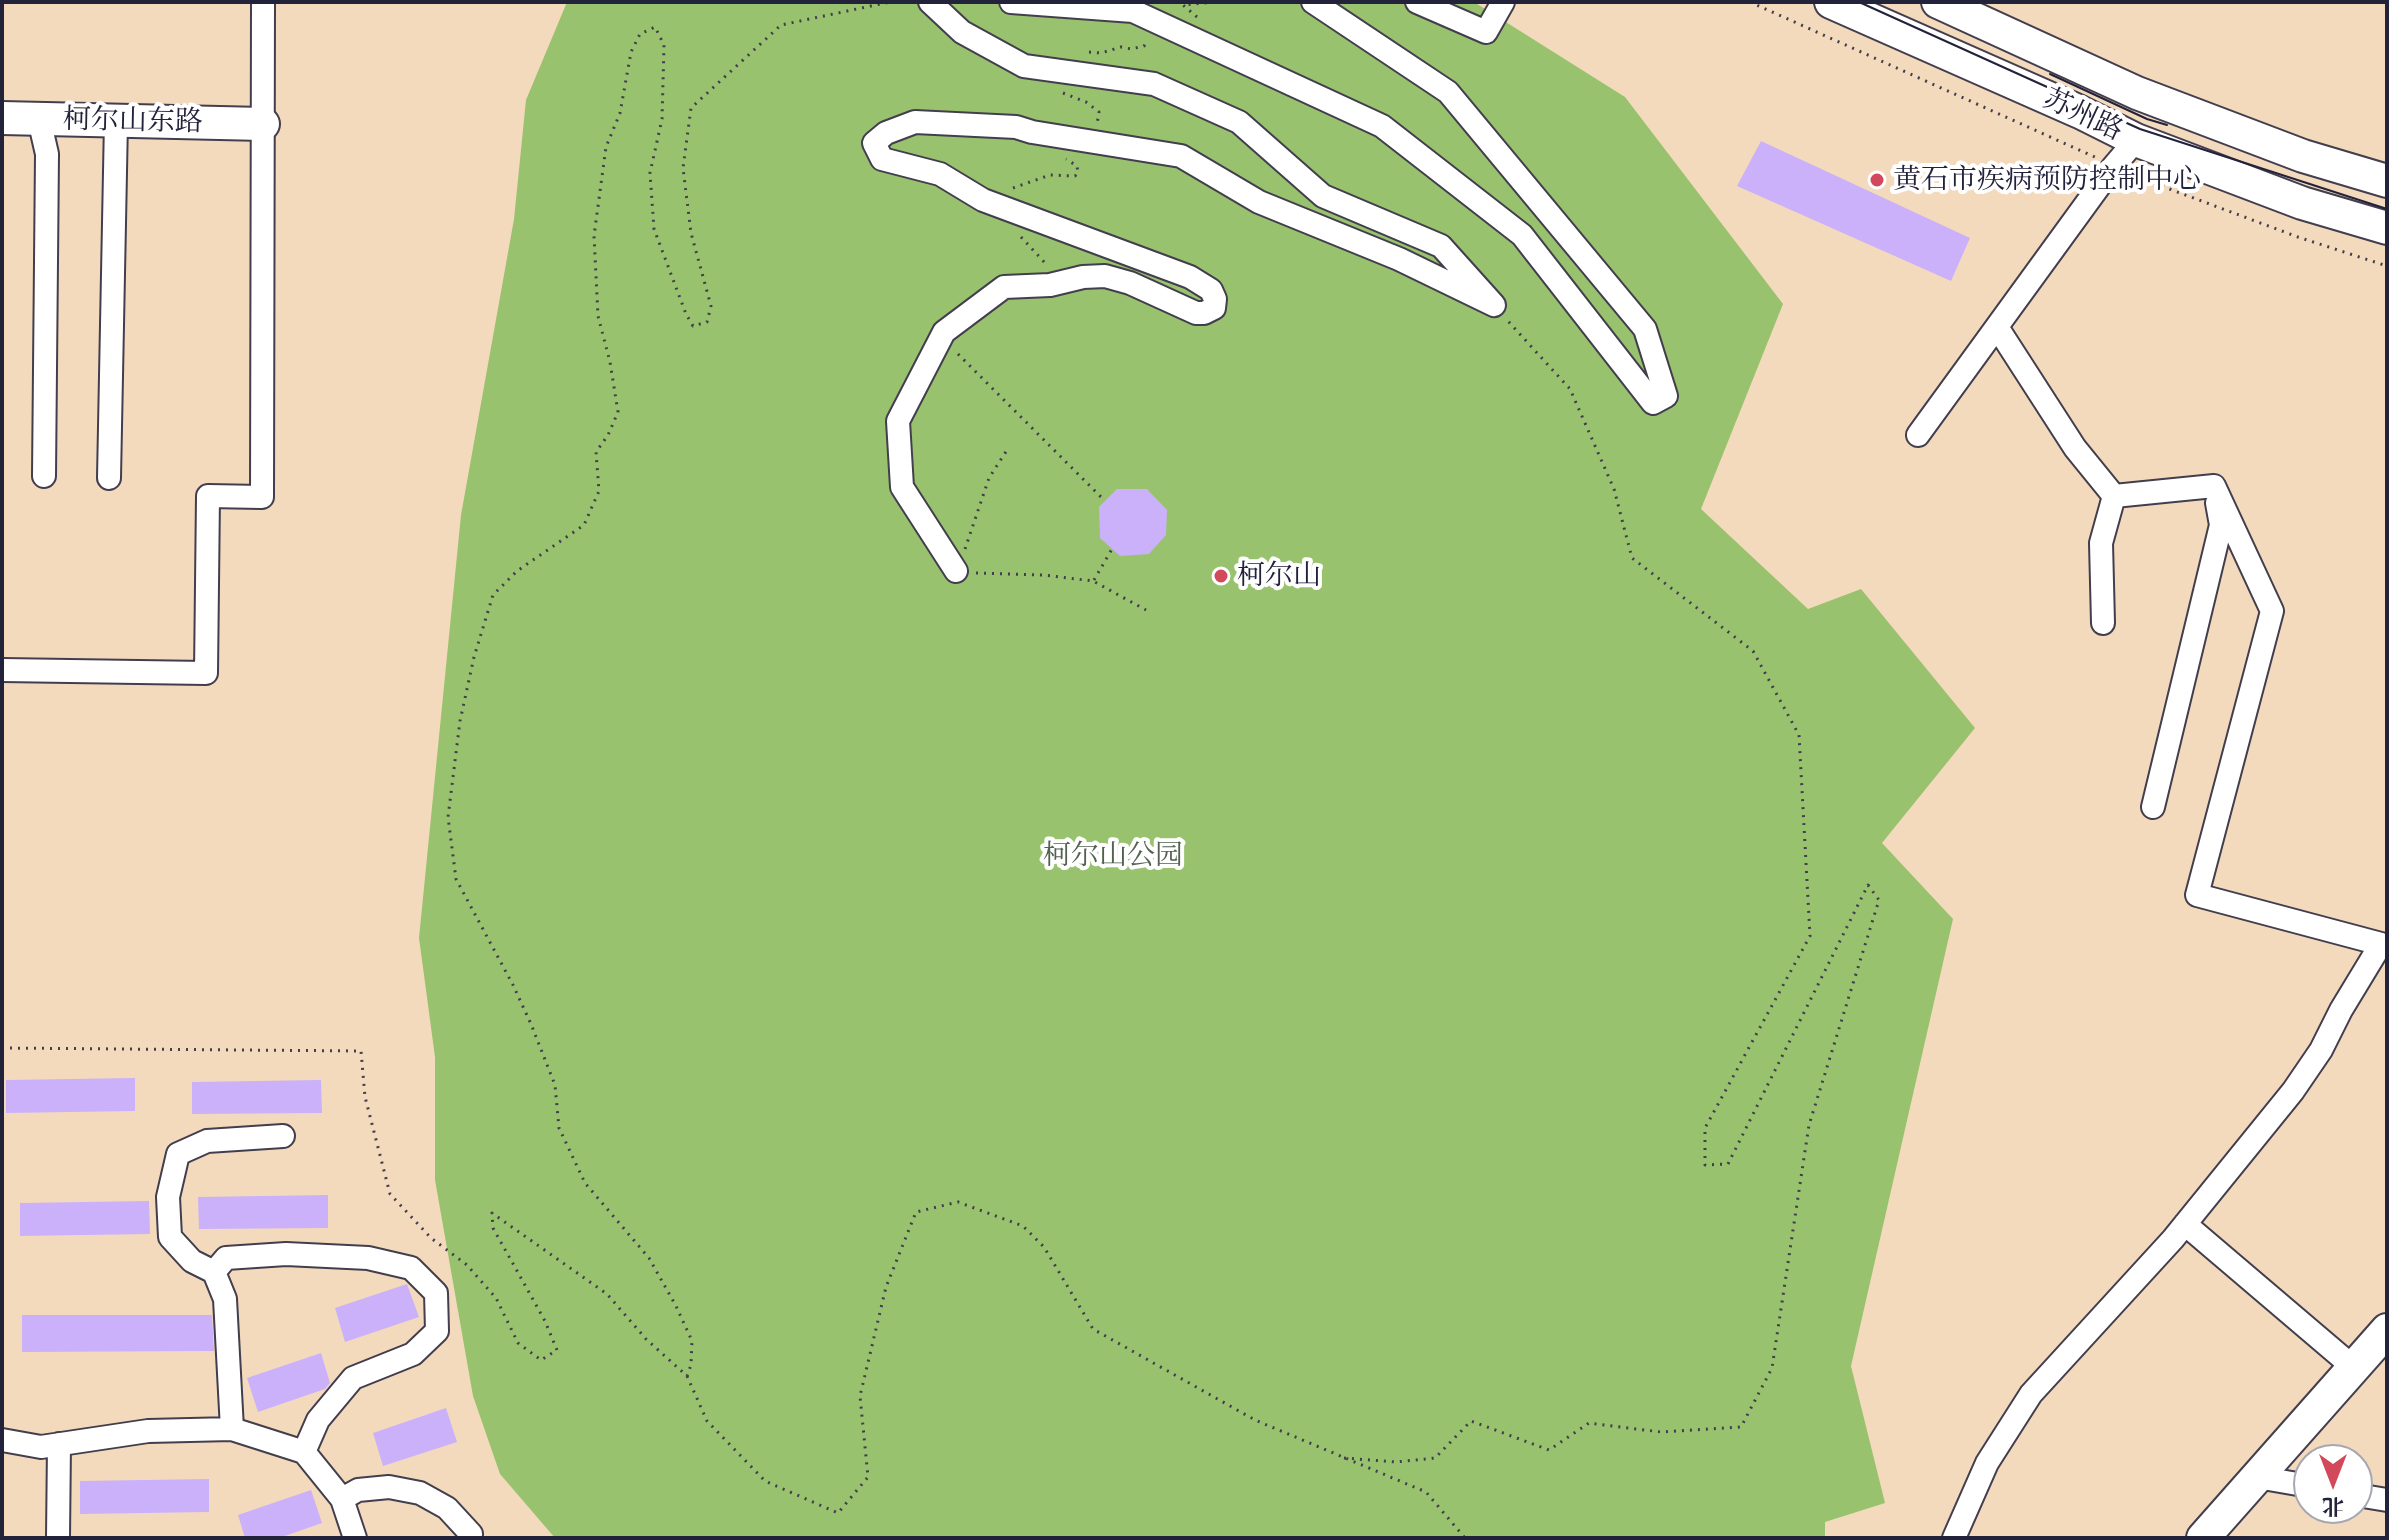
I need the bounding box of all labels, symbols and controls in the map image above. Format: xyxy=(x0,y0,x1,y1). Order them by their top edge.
street label: 苏州路 xyxy=(2038,82,2128,148)
street label: 柯尔山东路 xyxy=(63,103,203,139)
place label: 黄石市疾病预防控制中心 xyxy=(1893,163,2201,197)
marker: 黄石市疾病预防控制中心 xyxy=(1868,171,1886,189)
place label: 柯尔山 xyxy=(1237,559,1321,593)
marker: 柯尔山 xyxy=(1212,567,1230,585)
park label: 柯尔山公园 xyxy=(1043,839,1183,873)
north arrow xyxy=(2293,1444,2373,1524)
text: 北 xyxy=(2322,1493,2344,1520)

